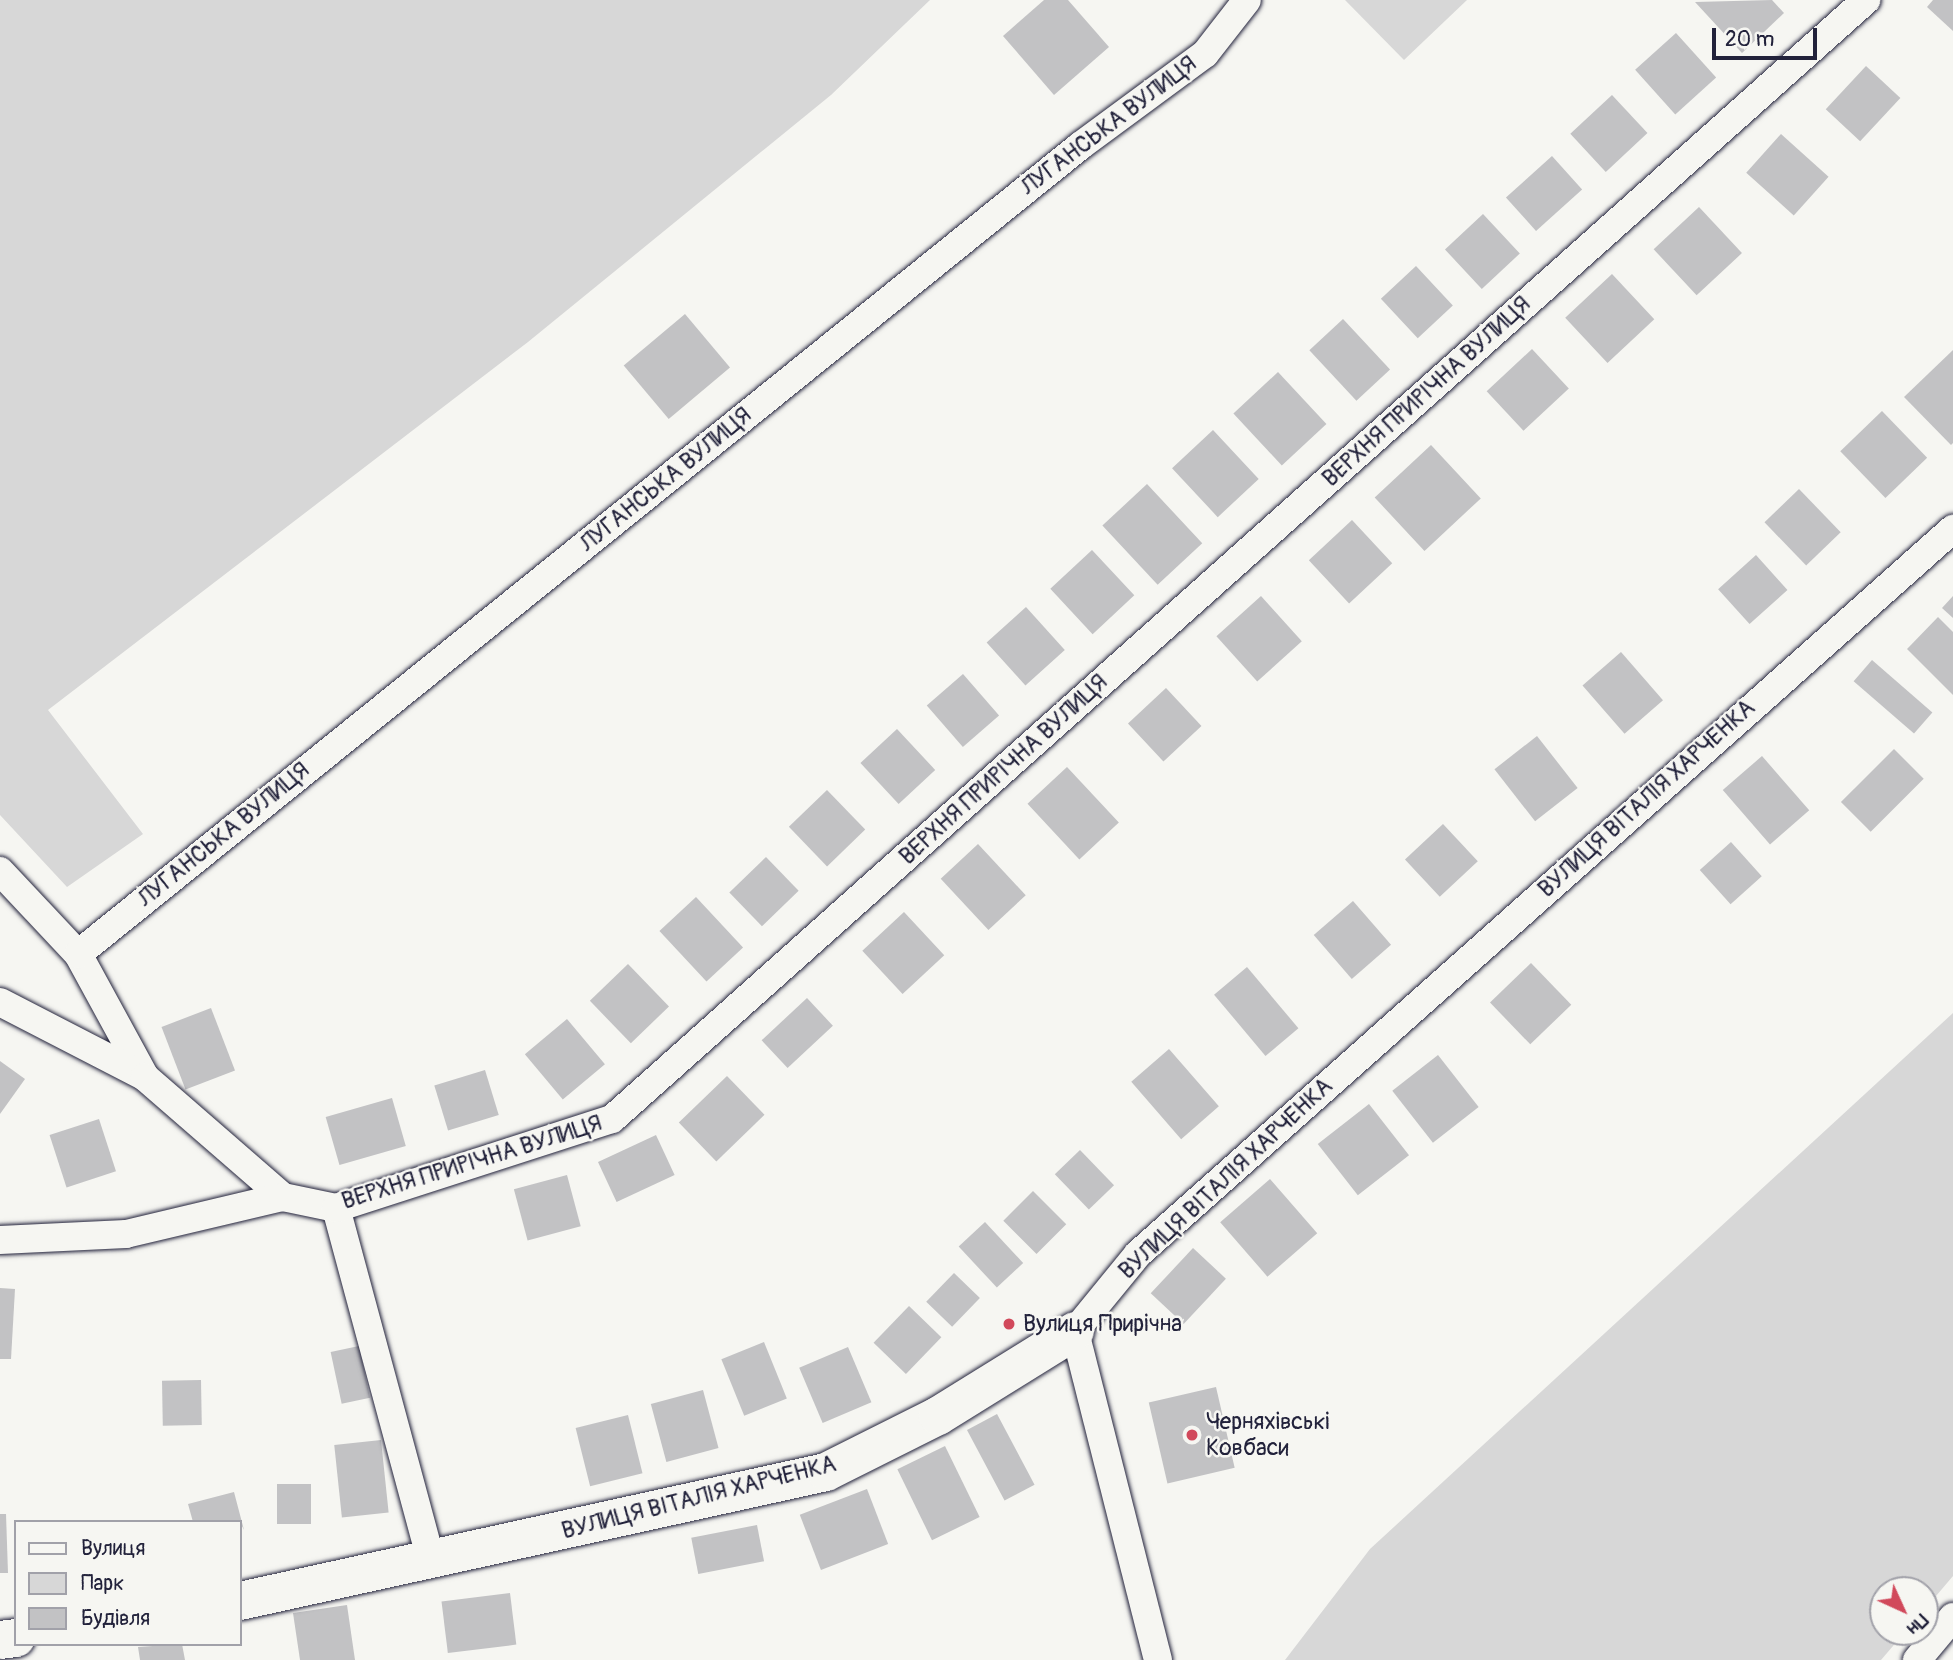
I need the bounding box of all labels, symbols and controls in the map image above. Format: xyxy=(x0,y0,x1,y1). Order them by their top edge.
scale bar xyxy=(1715,14,1820,58)
text: 20 m xyxy=(1725,26,1774,53)
street label: ЛУГАНСЬКА ВУЛИЦЯ xyxy=(1016,51,1202,201)
street label: ВЕРХНЯ ПРИРІЧНА ВУЛИЦЯ xyxy=(1317,291,1537,493)
street label: ЛУГАНСЬКА ВУЛИЦЯ xyxy=(574,402,758,558)
street label: ВЕРХНЯ ПРИРІЧНА ВУЛИЦЯ xyxy=(894,669,1114,871)
street label: ВУЛИЦЯ ВІТАЛІЯ ХАРЧЕНКА xyxy=(1533,694,1761,904)
street label: ЛУГАНСЬКА ВУЛИЦЯ xyxy=(132,757,316,913)
street label: ВУЛИЦЯ ВІТАЛІЯ ХАРЧЕНКА xyxy=(1113,1073,1339,1285)
street label: ВЕРХНЯ ПРИРІЧНА ВУЛИЦЯ xyxy=(338,1110,606,1216)
place label: Вулиця Прирічна xyxy=(1023,1310,1182,1338)
marker: Вулиця Прирічна xyxy=(1001,1316,1017,1332)
place label: Черняхівські Ковбаси xyxy=(1206,1408,1329,1462)
marker: Черняхівські Ковбаси xyxy=(1184,1427,1200,1443)
street label: ВУЛИЦЯ ВІТАЛІЯ ХАРЧЕНКА xyxy=(559,1450,839,1546)
legend xyxy=(14,1520,242,1646)
text: Вулиця xyxy=(81,1535,145,1562)
text: Парк xyxy=(81,1570,124,1597)
north arrow xyxy=(1869,1576,1939,1646)
text: Будівля xyxy=(81,1605,150,1632)
text: Пн xyxy=(1902,1609,1933,1640)

